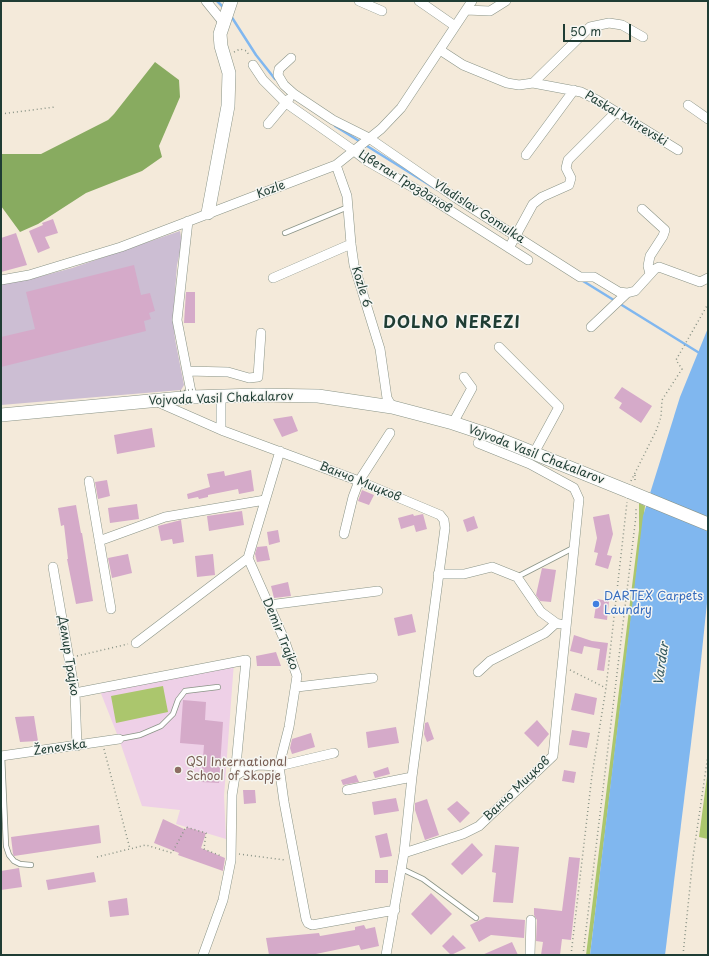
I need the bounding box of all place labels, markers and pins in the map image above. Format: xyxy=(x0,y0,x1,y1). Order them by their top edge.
place label: DARTEX Carpets Laundry xyxy=(604,590,703,618)
marker: DARTEX Carpets Laundry xyxy=(591,599,601,609)
place label: QSI International School of Skopje xyxy=(186,756,287,784)
marker: QSI International School of Skopje xyxy=(173,765,183,775)

